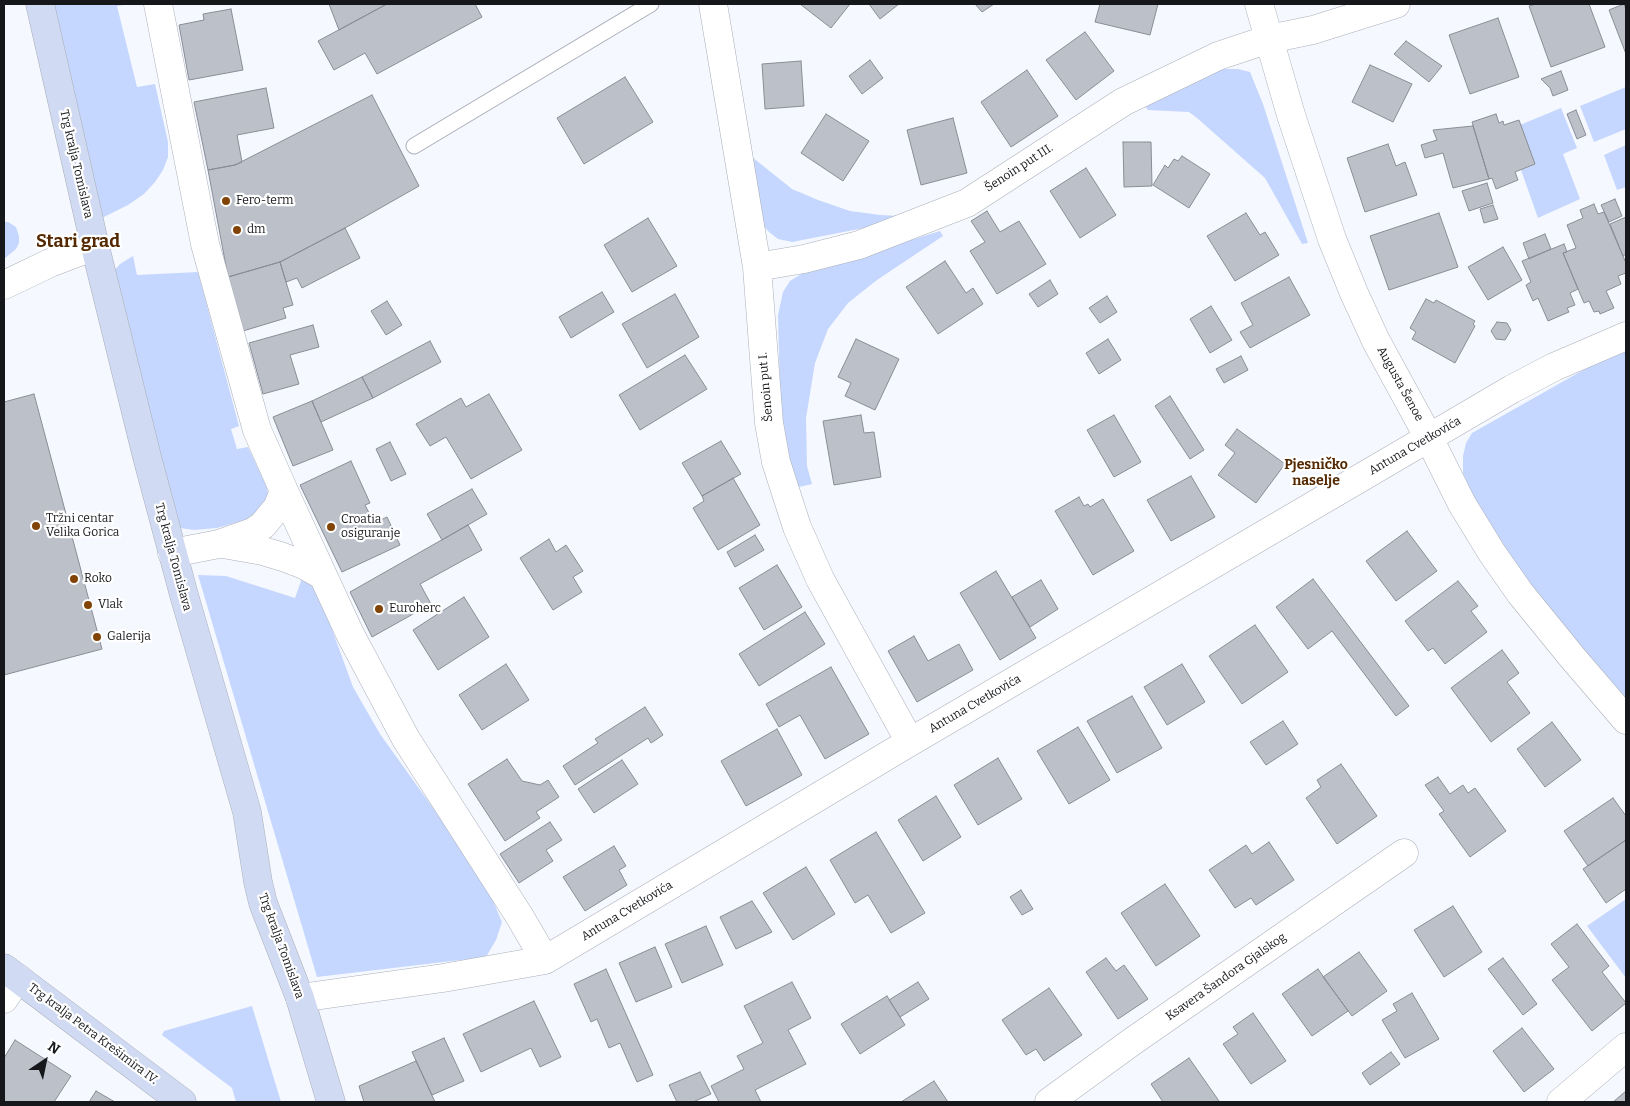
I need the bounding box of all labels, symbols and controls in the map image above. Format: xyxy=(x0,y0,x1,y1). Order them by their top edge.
street label: Trg kralja Tomislava xyxy=(56,108,96,220)
street label: Šenoin put III. xyxy=(982,141,1056,195)
place label: Fero-term xyxy=(236,194,294,208)
marker: Fero-term xyxy=(220,195,232,207)
place label: dm xyxy=(247,223,266,237)
marker: dm xyxy=(231,224,243,236)
district label: Stari grad xyxy=(36,231,120,253)
street label: Augusta Šenoe xyxy=(1374,344,1426,424)
street label: Šenoin put I. xyxy=(756,352,776,422)
street label: Antuna Cvetkovića xyxy=(1366,414,1464,478)
district label: Pjesničko naselje xyxy=(1284,457,1348,490)
street label: Trg kralja Tomislava xyxy=(152,502,194,612)
place label: Tržni centar Velika Gorica xyxy=(46,512,119,540)
place label: Croatia osiguranje xyxy=(341,513,400,541)
marker: Tržni centar Velika Gorica xyxy=(30,520,42,532)
marker: Croatia osiguranje xyxy=(325,521,337,533)
place label: Roko xyxy=(84,572,112,586)
marker: Roko xyxy=(68,573,80,585)
place label: Vlak xyxy=(98,598,123,612)
marker: Vlak xyxy=(82,599,94,611)
place label: Euroherc xyxy=(389,602,441,616)
marker: Euroherc xyxy=(373,603,385,615)
place label: Galerija xyxy=(107,630,151,644)
marker: Galerija xyxy=(91,631,103,643)
street label: Antuna Cvetkovića xyxy=(926,672,1024,736)
street label: Antuna Cvetkovića xyxy=(579,878,675,944)
street label: Trg kralja Tomislava xyxy=(255,891,307,1001)
street label: Ksavera Šandora Gjalskog xyxy=(1163,930,1289,1024)
street label: Trg kralja Petra Krešimira IV. xyxy=(25,981,161,1087)
north arrow xyxy=(20,1036,70,1086)
text: N xyxy=(44,1038,63,1058)

